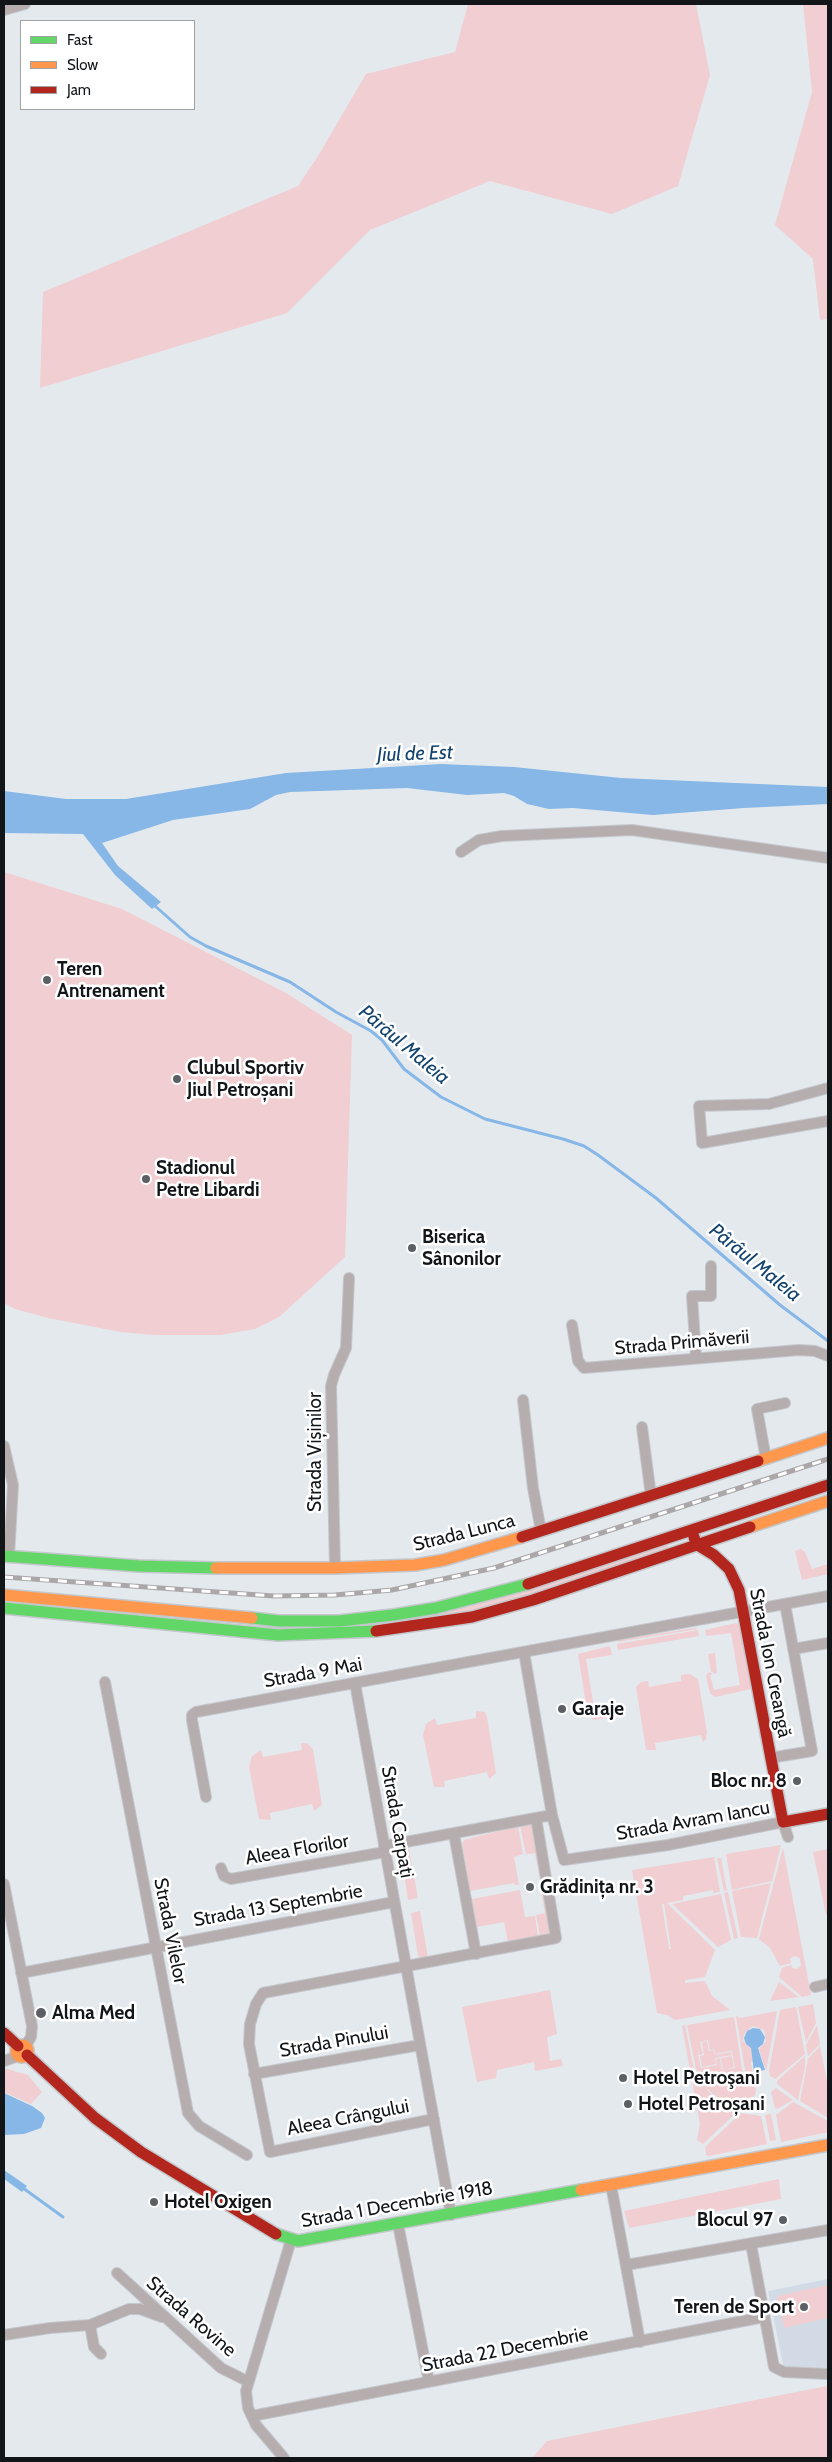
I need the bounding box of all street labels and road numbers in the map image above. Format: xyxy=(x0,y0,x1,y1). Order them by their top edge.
street label: Strada Primăverii xyxy=(614,1326,750,1360)
street label: Strada Vișinilor xyxy=(304,1392,326,1512)
street label: Strada Lunca xyxy=(411,1509,517,1557)
street label: Strada Ion Creangă xyxy=(744,1586,796,1740)
street label: Strada 9 Mai xyxy=(262,1653,364,1693)
street label: Strada Carpați xyxy=(376,1764,418,1880)
street label: Strada Avram Iancu xyxy=(614,1796,772,1846)
street label: Aleea Florilor xyxy=(244,1830,350,1870)
street label: Strada Vilelor xyxy=(149,1876,191,1986)
street label: Strada 13 Septembrie xyxy=(192,1880,364,1932)
street label: Strada Pinului xyxy=(278,2021,390,2063)
street label: Aleea Crângului xyxy=(285,2095,411,2141)
street label: Strada 1 Decembrie 1918 xyxy=(299,2177,495,2233)
street label: Strada Rovine xyxy=(142,2272,240,2362)
street label: Strada 22 Decembrie xyxy=(420,2323,590,2377)

